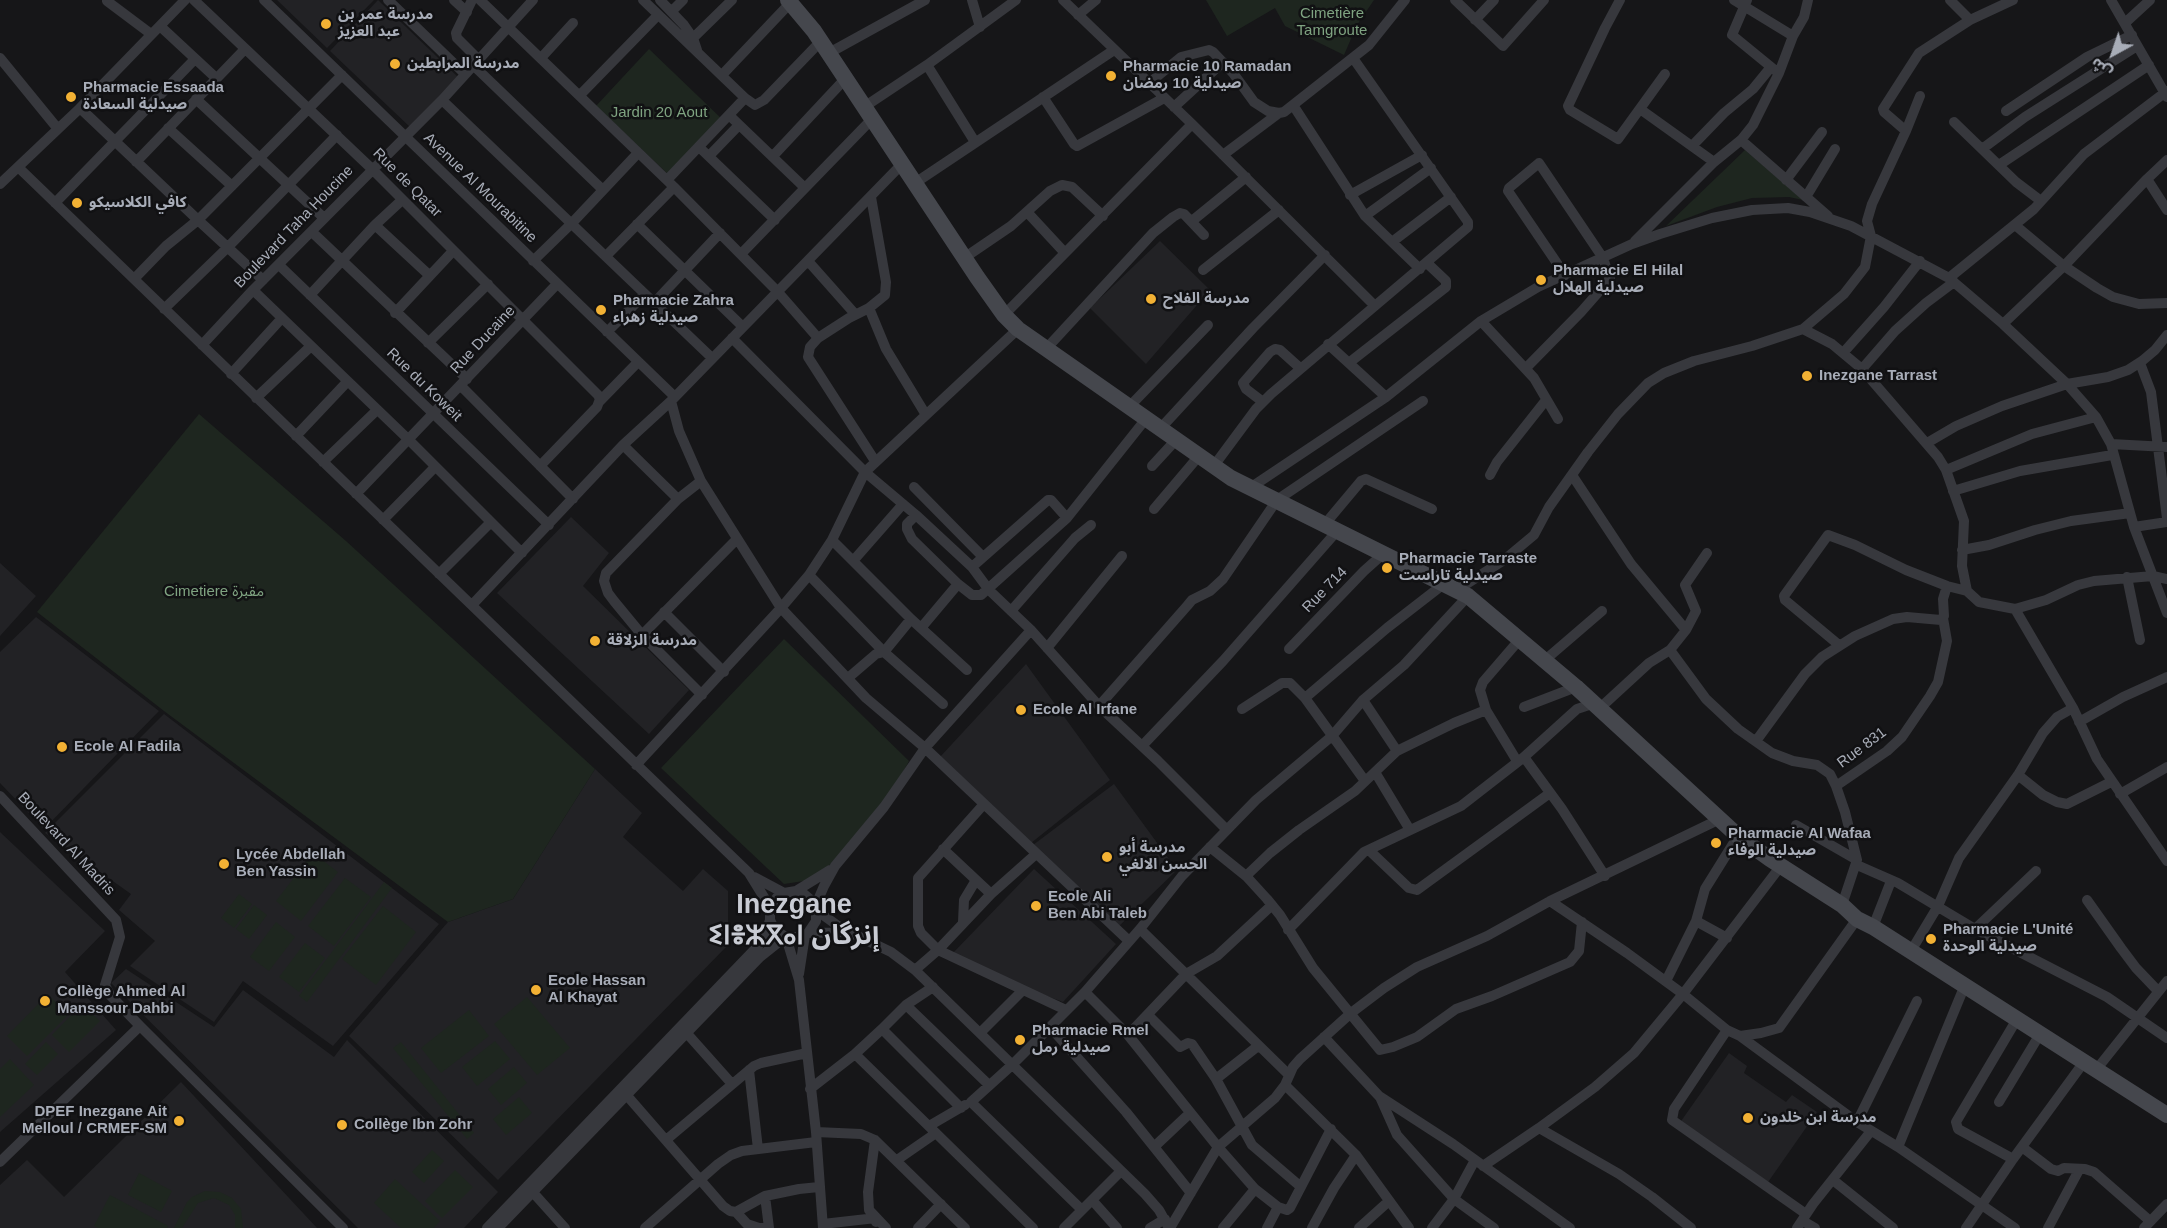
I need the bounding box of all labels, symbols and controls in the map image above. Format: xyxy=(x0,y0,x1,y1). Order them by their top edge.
park label: Cimetière Tamgroute xyxy=(1297,5,1367,40)
place label: مدرسة عمر بن عبد العزيز xyxy=(338,6,433,41)
marker: مدرسة عمر بن عبد العزيز xyxy=(319,17,333,31)
north arrow xyxy=(2083,24,2143,84)
place label: مدرسة المرابطين xyxy=(407,55,520,73)
text: ش xyxy=(2087,55,2115,82)
marker: مدرسة المرابطين xyxy=(388,57,402,71)
place label: Pharmacie 10 Ramadan صيدلية 10 رمضان xyxy=(1123,58,1291,93)
marker: Pharmacie 10 Ramadan صيدلية 10 رمضان xyxy=(1104,69,1118,83)
place label: Pharmacie Essaada صيدلية السعادة xyxy=(83,79,224,114)
marker: Pharmacie Essaada صيدلية السعادة xyxy=(64,90,78,104)
park label: Jardin 20 Aout xyxy=(611,104,707,122)
street label: Avenue Al Mourabitine xyxy=(420,129,540,247)
street label: Rue de Qatar xyxy=(369,145,445,221)
street label: Boulevard Taha Houcine xyxy=(231,162,357,292)
place label: كافي الكلاسيكو xyxy=(89,194,187,212)
marker: كافي الكلاسيكو xyxy=(70,196,84,210)
place label: Pharmacie El Hilal صيدلية الهلال xyxy=(1553,262,1683,297)
marker: Pharmacie El Hilal صيدلية الهلال xyxy=(1534,273,1548,287)
place label: مدرسة الفلاح xyxy=(1163,290,1250,308)
place label: Pharmacie Zahra صيدلية زهراء xyxy=(613,292,734,327)
marker: مدرسة الفلاح xyxy=(1144,292,1158,306)
street label: Rue Ducaine xyxy=(447,302,519,378)
marker: Pharmacie Zahra صيدلية زهراء xyxy=(594,303,608,317)
street label: Rue du Koweit xyxy=(383,345,465,425)
place label: Inezgane Tarrast xyxy=(1819,367,1937,385)
marker: Inezgane Tarrast xyxy=(1800,369,1814,383)
place label: Pharmacie Tarraste صيدلية تاراست xyxy=(1399,550,1537,585)
marker: Pharmacie Tarraste صيدلية تاراست xyxy=(1380,561,1394,575)
street label: Rue 714 xyxy=(1299,563,1351,617)
park label: Cimetiere مقبرة xyxy=(164,583,264,601)
place label: مدرسة الزلاقة xyxy=(607,632,697,650)
marker: مدرسة الزلاقة xyxy=(588,634,602,648)
place label: Ecole Al Irfane xyxy=(1033,701,1137,719)
marker: Ecole Al Irfane xyxy=(1014,703,1028,717)
street label: Rue 831 xyxy=(1834,724,1890,772)
place label: Ecole Al Fadila xyxy=(74,738,181,756)
marker: Ecole Al Fadila xyxy=(55,740,69,754)
street label: Boulevard Al Madris xyxy=(14,789,118,899)
place label: Pharmacie Al Wafaa صيدلية الوفاء xyxy=(1728,825,1871,860)
marker: Pharmacie Al Wafaa صيدلية الوفاء xyxy=(1709,836,1723,850)
place label: مدرسة أبو الحسن الالغي xyxy=(1119,839,1207,874)
place label: Lycée Abdellah Ben Yassin xyxy=(236,846,345,881)
marker: مدرسة أبو الحسن الالغي xyxy=(1100,850,1114,864)
marker: Lycée Abdellah Ben Yassin xyxy=(217,857,231,871)
place label: Ecole Ali Ben Abi Taleb xyxy=(1048,888,1147,923)
district label: Inezgane ⵉⵏⴻⵣⴳⴰⵏ إنزگان xyxy=(709,890,879,953)
marker: Ecole Ali Ben Abi Taleb xyxy=(1029,899,1043,913)
place label: Pharmacie L'Unité صيدلية الوحدة xyxy=(1943,921,2073,956)
marker: Pharmacie L'Unité صيدلية الوحدة xyxy=(1924,932,1938,946)
place label: Ecole Hassan Al Khayat xyxy=(548,972,646,1007)
place label: Collège Ahmed Al Manssour Dahbi xyxy=(57,983,185,1018)
marker: Ecole Hassan Al Khayat xyxy=(529,983,543,997)
marker: Collège Ahmed Al Manssour Dahbi xyxy=(38,994,52,1008)
place label: Pharmacie Rmel صيدلية رمل xyxy=(1032,1022,1149,1057)
marker: Pharmacie Rmel صيدلية رمل xyxy=(1013,1033,1027,1047)
place label: DPEF Inezgane Ait Melloul / CRMEF-SM xyxy=(22,1103,167,1138)
place label: مدرسة ابن خلدون xyxy=(1760,1109,1877,1127)
marker: مدرسة ابن خلدون xyxy=(1741,1111,1755,1125)
marker: DPEF Inezgane Ait Melloul / CRMEF-SM xyxy=(172,1114,186,1128)
place label: Collège Ibn Zohr xyxy=(354,1116,472,1134)
marker: Collège Ibn Zohr xyxy=(335,1118,349,1132)

